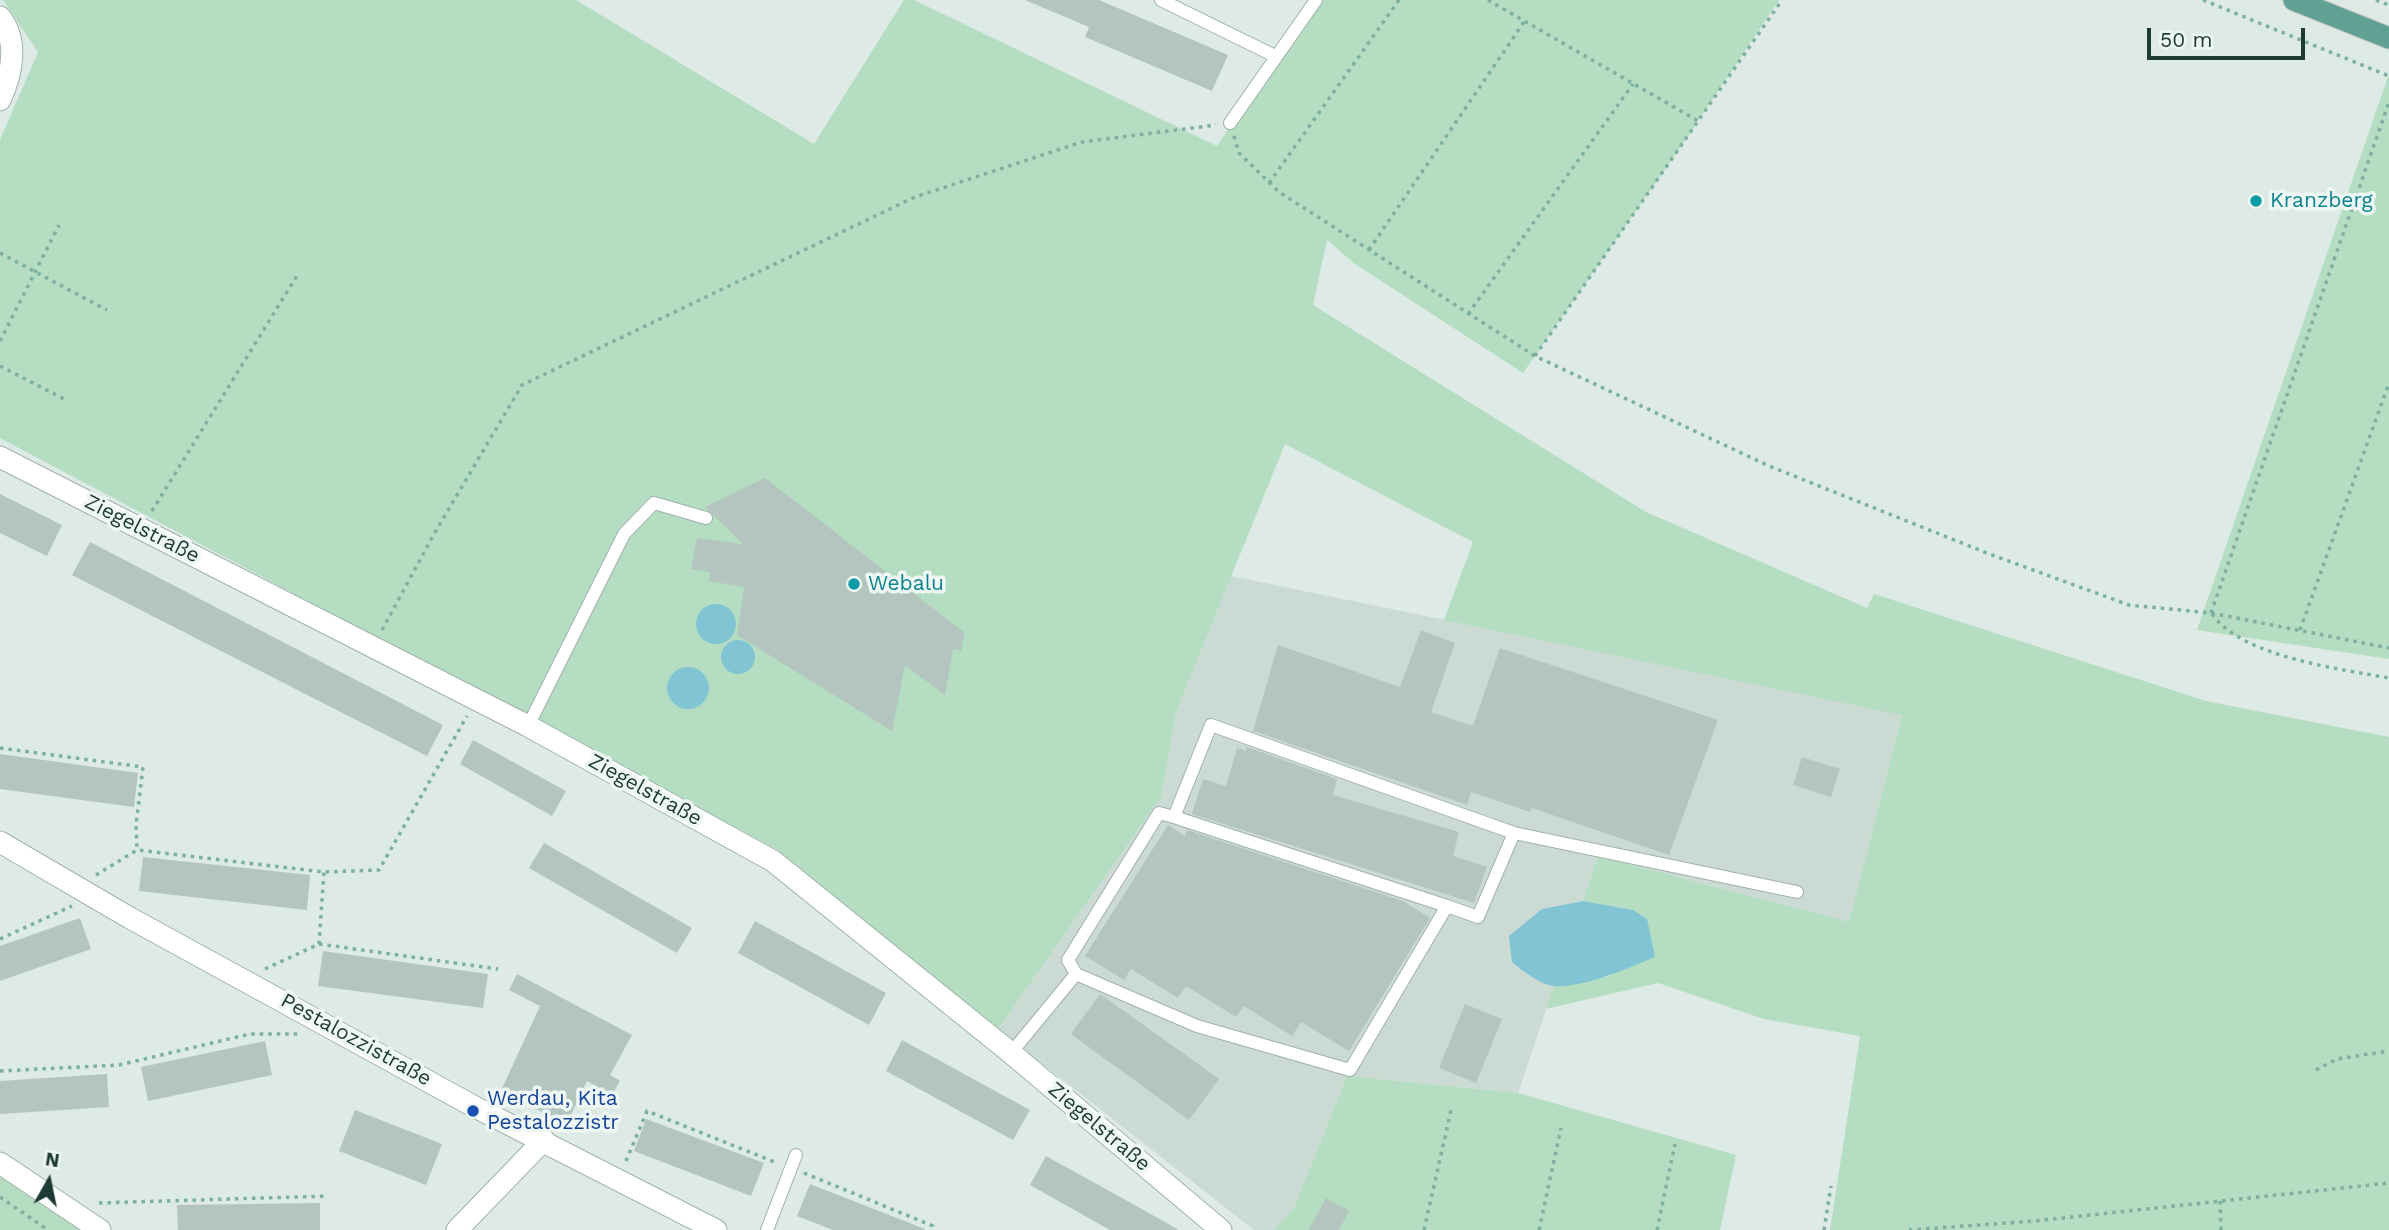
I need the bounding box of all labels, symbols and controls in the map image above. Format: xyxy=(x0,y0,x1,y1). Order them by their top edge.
scale bar xyxy=(2151,14,2308,58)
text: 50 m xyxy=(2160,27,2212,52)
place label: Kranzberg xyxy=(2270,188,2373,214)
marker: Kranzberg xyxy=(2248,193,2264,209)
street label: Ziegelstraße xyxy=(80,489,204,569)
place label: Webalu xyxy=(868,571,944,597)
marker: Webalu xyxy=(846,576,862,592)
street label: Ziegelstraße xyxy=(584,748,706,832)
street label: Pestalozzistraße xyxy=(276,988,436,1092)
street label: Ziegelstraße xyxy=(1043,1077,1155,1177)
place label: Werdau, Kita Pestalozzistr xyxy=(487,1086,619,1136)
marker: Werdau, Kita Pestalozzistr xyxy=(465,1103,481,1119)
north arrow xyxy=(14,1146,84,1216)
text: N xyxy=(44,1147,61,1172)

